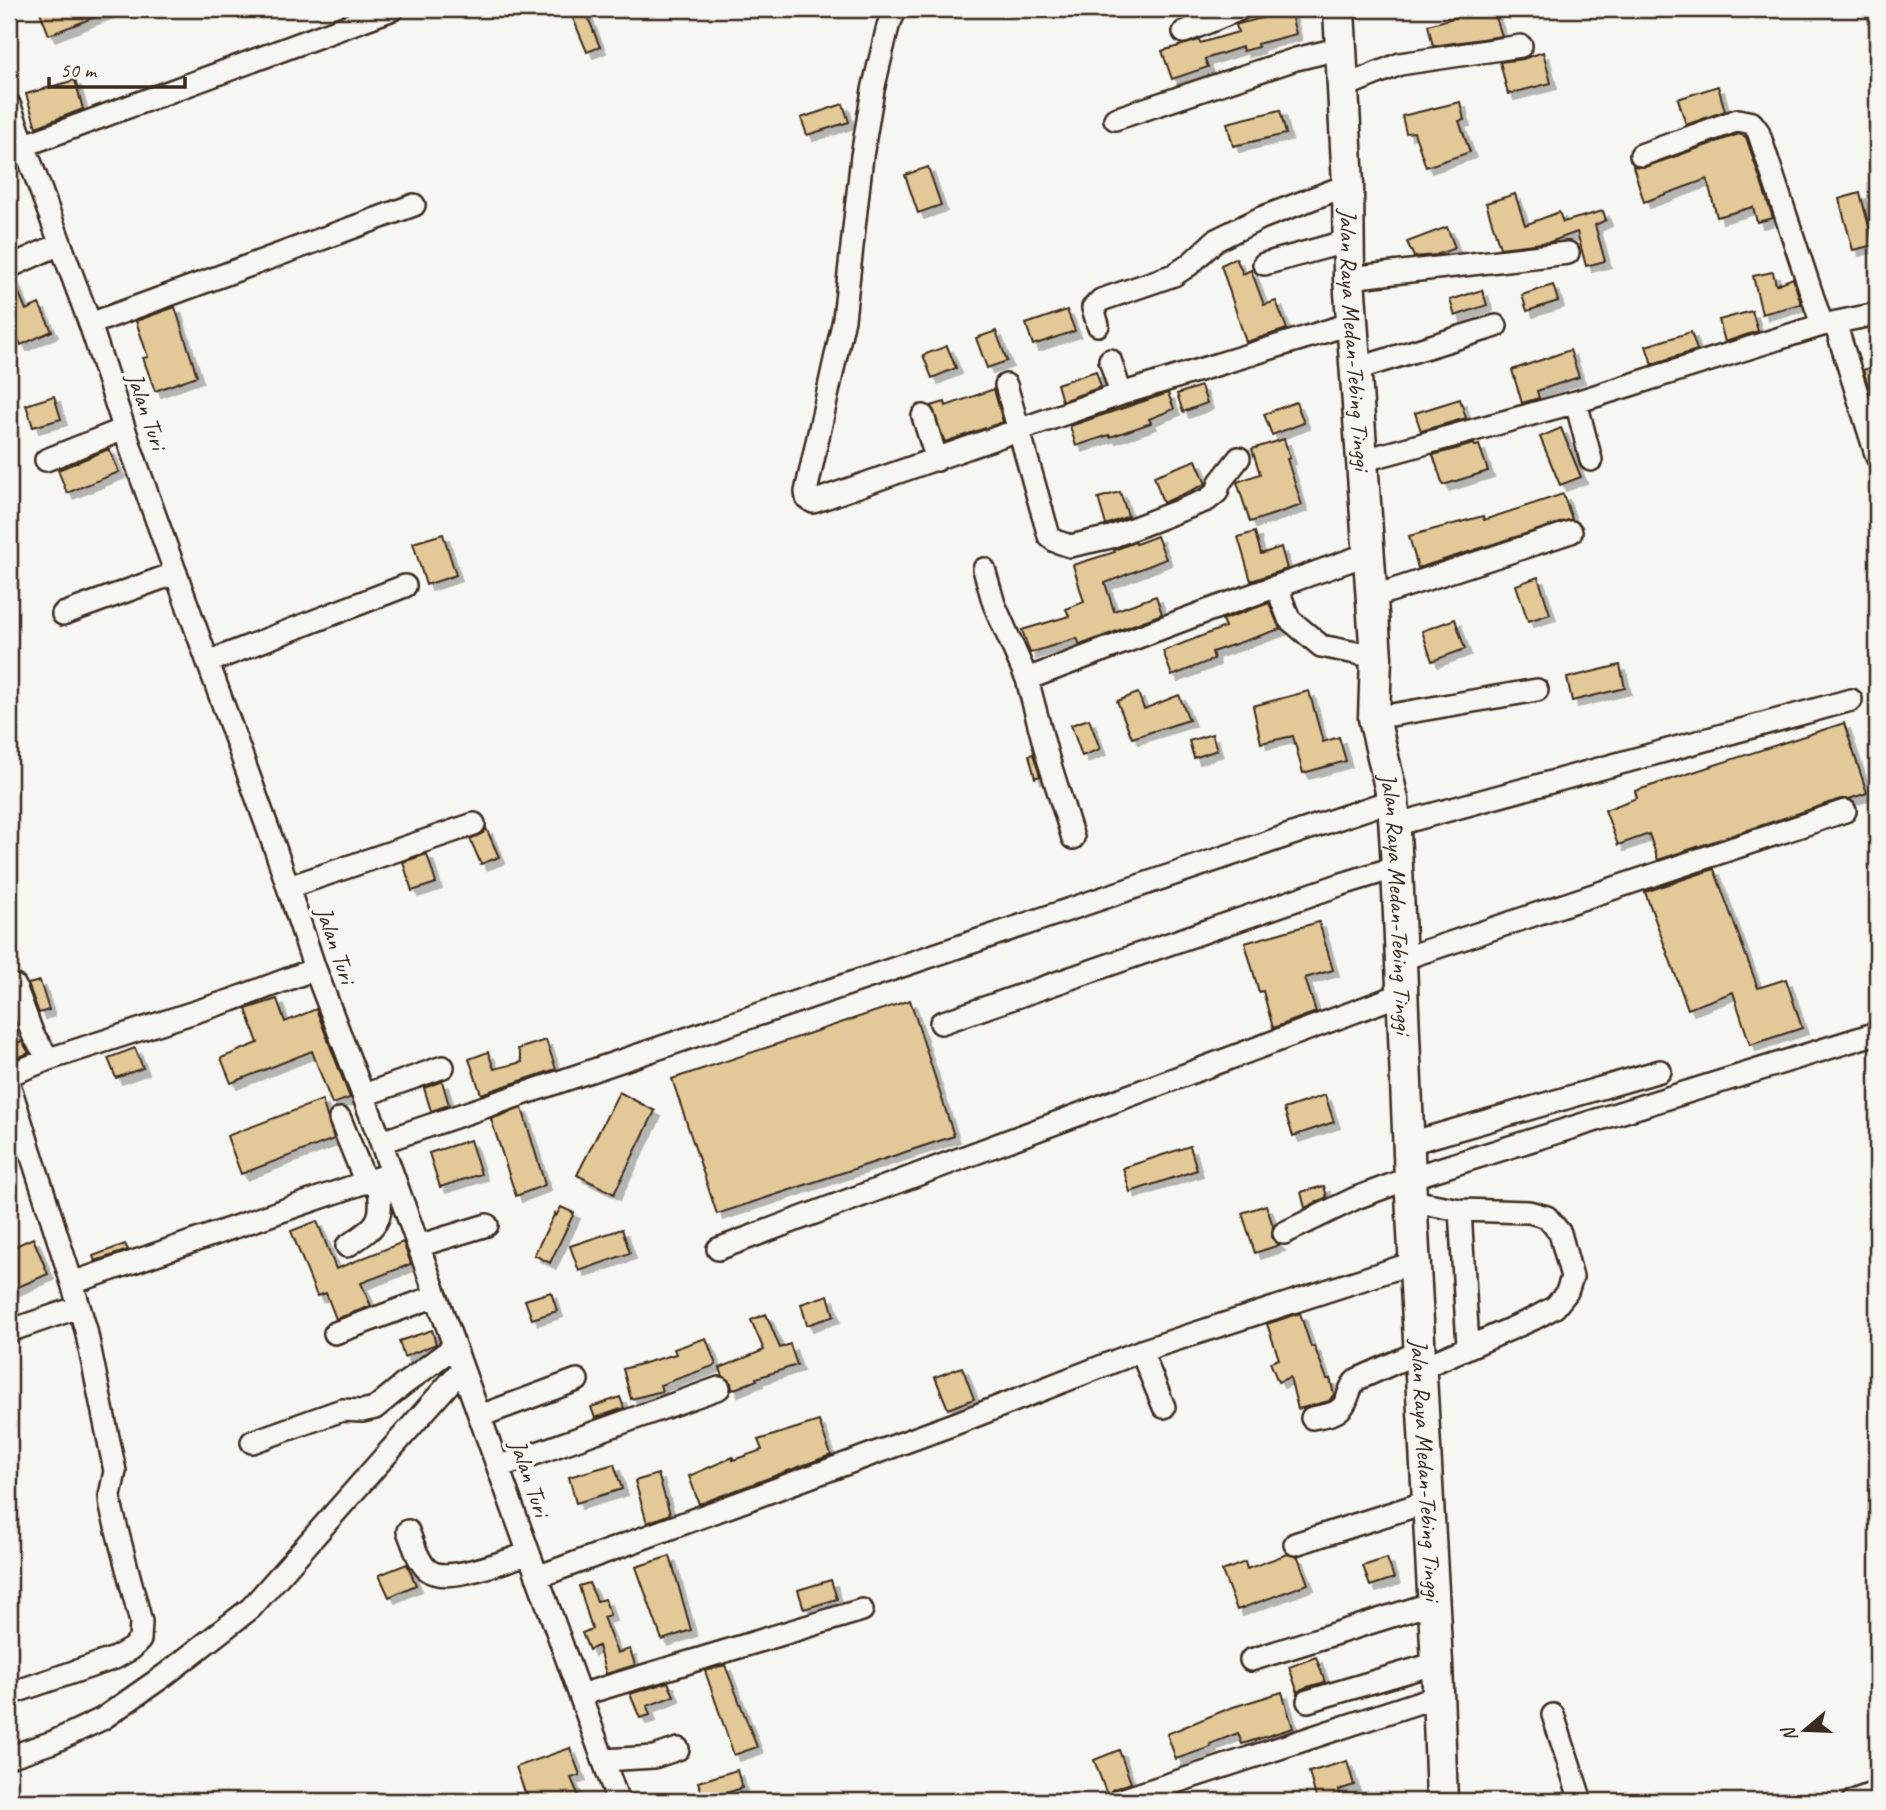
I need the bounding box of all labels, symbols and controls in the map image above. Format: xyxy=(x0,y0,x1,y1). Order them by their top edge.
scale bar xyxy=(49,46,186,90)
text: 50 m xyxy=(60,57,98,83)
street label: Jalan Raya Medan-Tebing Tinggi xyxy=(1333,208,1378,474)
street label: Jalan Turi xyxy=(120,368,175,456)
street label: Jalan Raya Medan-Tebing Tinggi xyxy=(1372,769,1419,1037)
street label: Jalan Turi xyxy=(309,902,364,990)
street label: Jalan Raya Medan-Tebing Tinggi xyxy=(1404,1337,1449,1604)
street label: Jalan Turi xyxy=(503,1435,558,1523)
north arrow xyxy=(1770,1694,1840,1764)
text: N xyxy=(1776,1723,1803,1745)

